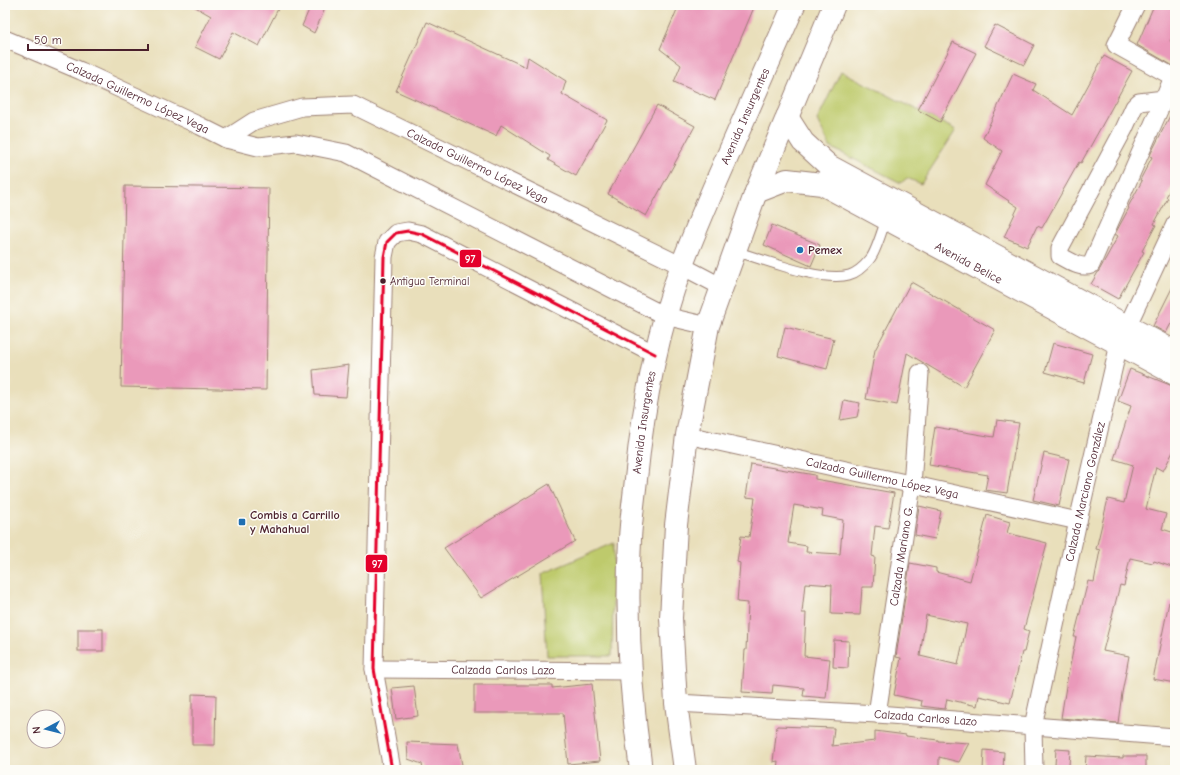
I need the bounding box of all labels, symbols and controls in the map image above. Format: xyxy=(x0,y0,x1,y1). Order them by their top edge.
scale bar xyxy=(28,26,148,52)
text: 50 m xyxy=(34,33,62,47)
street label: Calzada Guillermo López Vega xyxy=(64,59,212,136)
street label: Avenida Insurgentes xyxy=(718,66,772,167)
street label: Calzada Guillermo López Vega xyxy=(404,125,551,207)
street label: Avenida Belice xyxy=(933,239,1005,287)
place label: Pemex xyxy=(808,243,842,257)
marker: Pemex xyxy=(795,245,805,255)
line badge: 97 xyxy=(459,249,482,268)
text: 97 xyxy=(465,253,475,266)
place label: Antigua Terminal xyxy=(390,275,469,288)
marker: Antigua Terminal xyxy=(378,276,388,286)
street label: Avenida Insurgentes xyxy=(630,370,659,475)
street label: Calzada Marciano González xyxy=(1062,420,1108,563)
street label: Calzada Guillermo López Vega xyxy=(805,454,960,502)
street label: Calzada Mariano G. xyxy=(887,505,916,607)
place label: Combis a Carrillo y Mahahual xyxy=(250,508,340,536)
marker: Combis a Carrillo y Mahahual xyxy=(237,517,247,527)
line badge: 97 xyxy=(365,554,388,573)
text: 97 xyxy=(372,558,382,571)
street label: Calzada Carlos Lazo xyxy=(451,663,555,677)
street label: Calzada Carlos Lazo xyxy=(873,707,978,729)
north arrow xyxy=(26,709,66,749)
text: N xyxy=(30,726,43,735)

